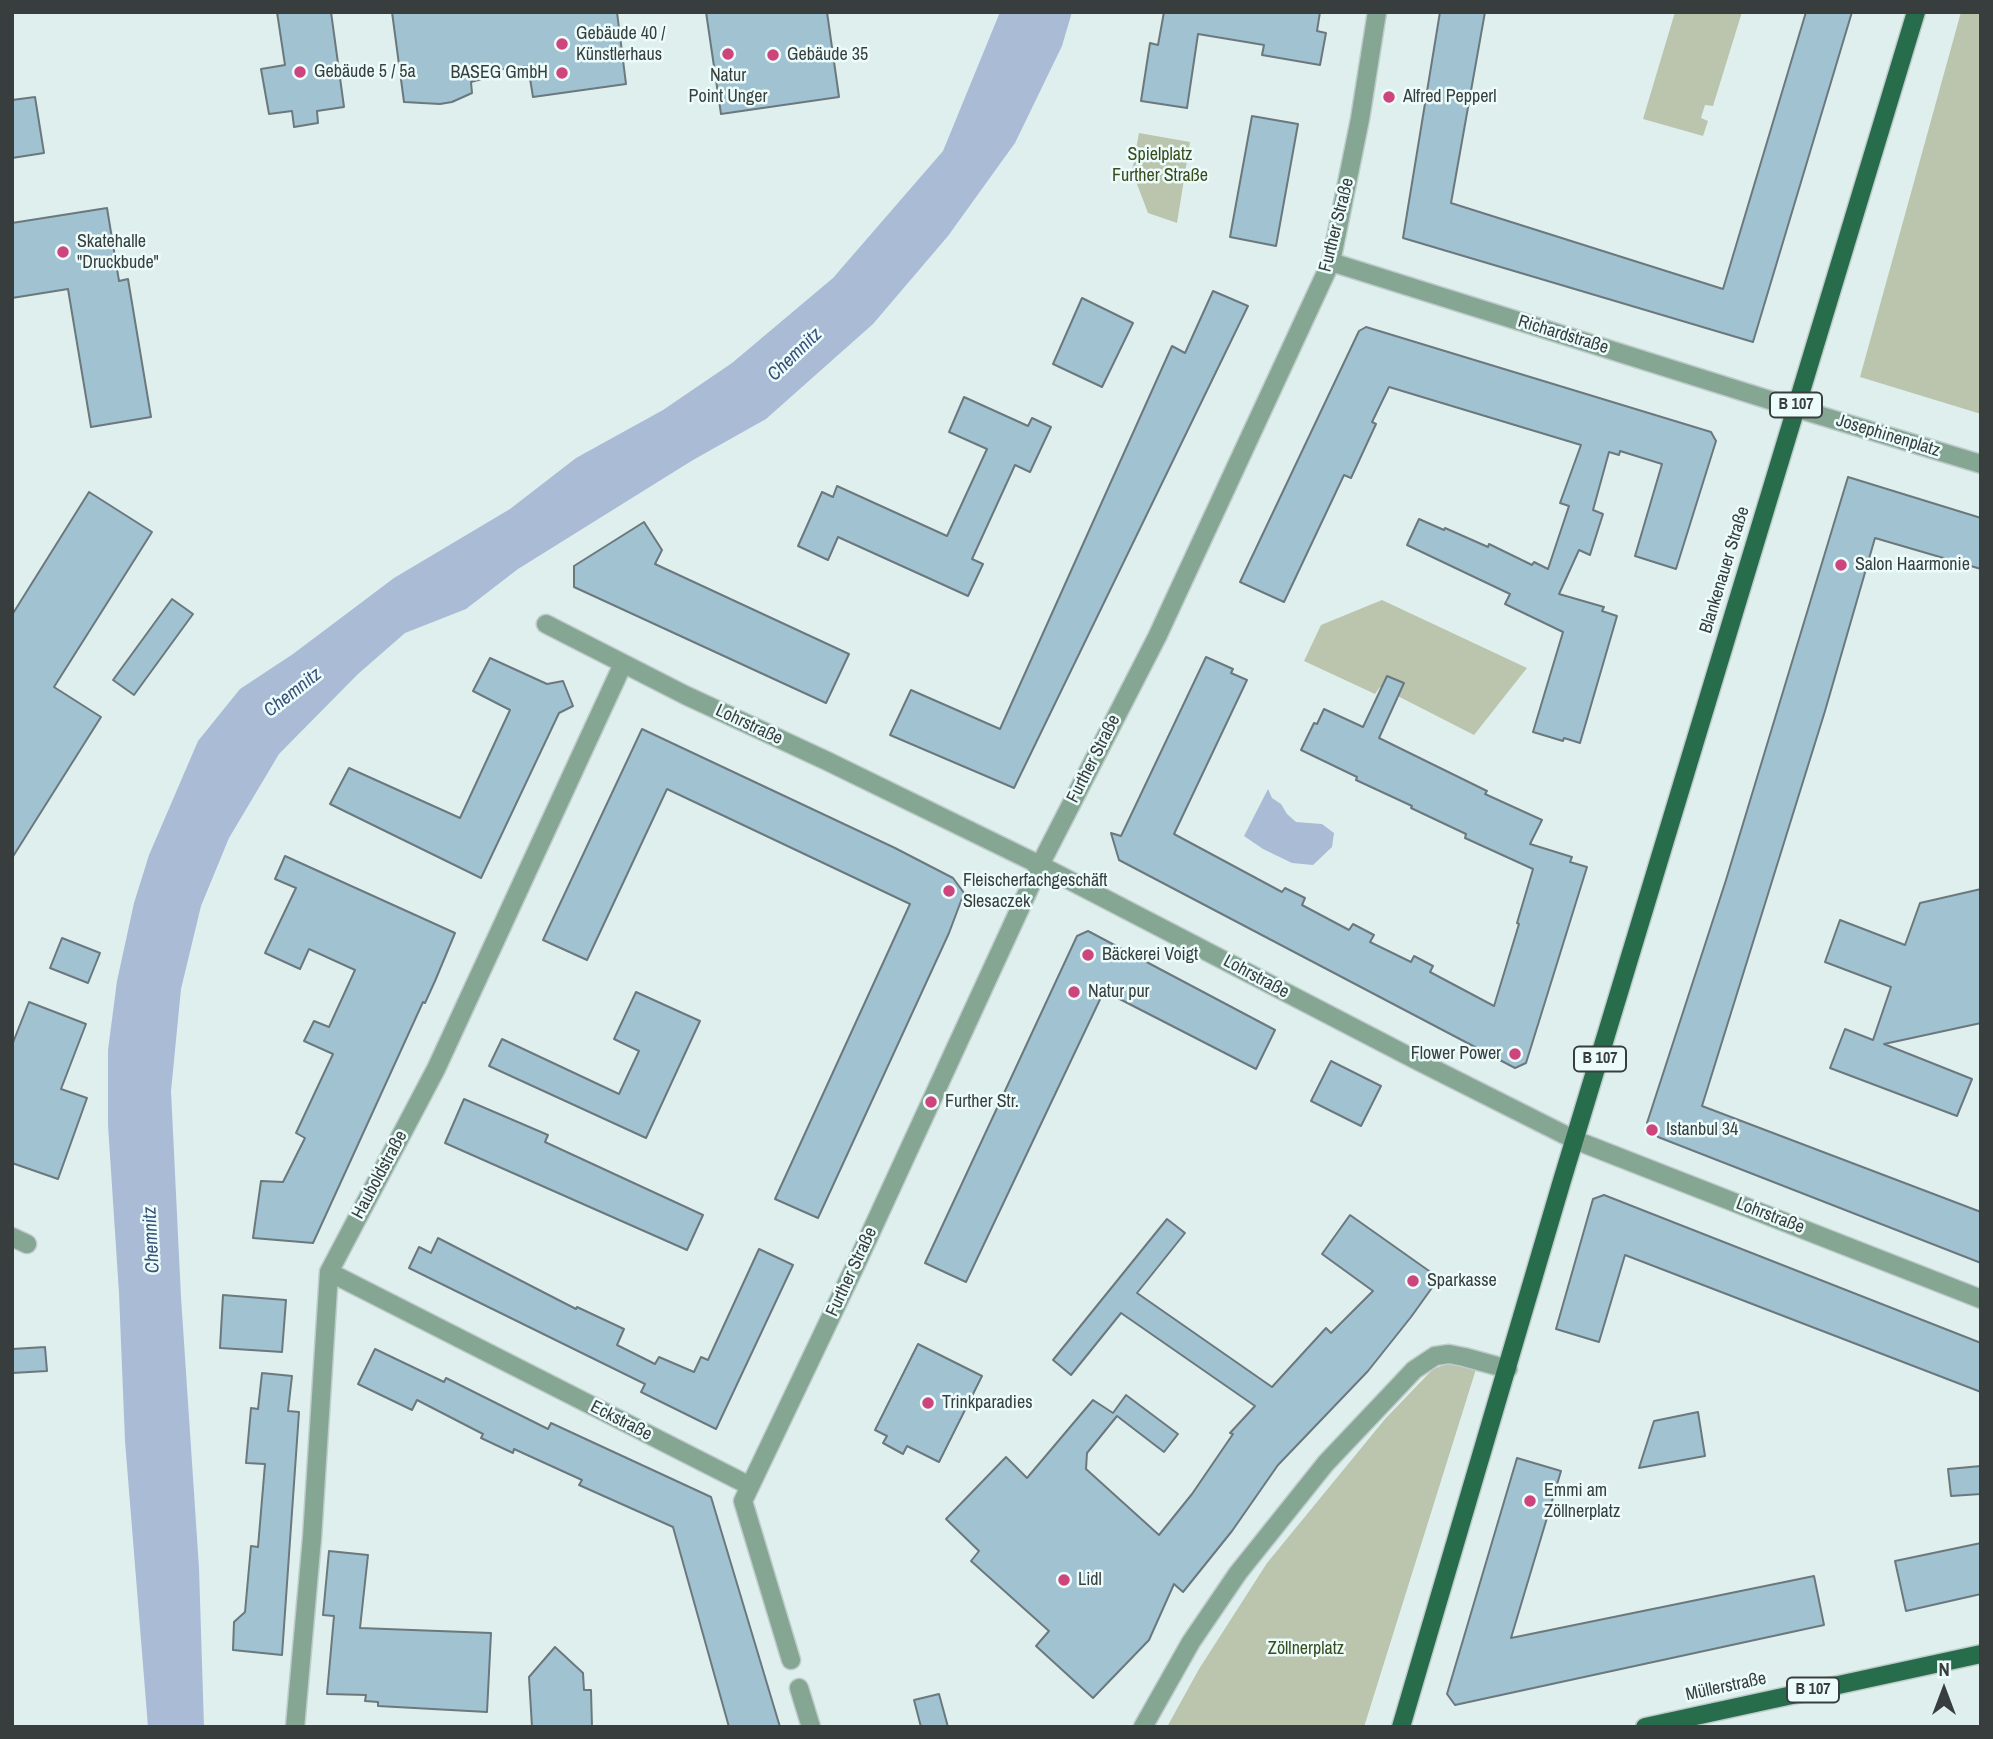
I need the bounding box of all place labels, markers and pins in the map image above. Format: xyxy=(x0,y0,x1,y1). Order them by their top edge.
place label: Gebäude 40 / Künstlerhaus xyxy=(576,23,665,66)
marker: Gebäude 40 / Künstlerhaus xyxy=(554,36,570,52)
place label: Gebäude 35 xyxy=(787,44,868,66)
marker: Natur Point Unger xyxy=(720,46,736,62)
marker: Gebäude 35 xyxy=(765,47,781,63)
place label: Gebäude 5 / 5a xyxy=(314,61,416,83)
place label: BASEG GmbH xyxy=(450,62,548,84)
marker: Gebäude 5 / 5a xyxy=(292,64,308,80)
marker: BASEG GmbH xyxy=(554,65,570,81)
place label: Natur Point Unger xyxy=(689,65,767,108)
place label: Alfred Pepperl xyxy=(1403,86,1497,108)
marker: Alfred Pepperl xyxy=(1381,89,1397,105)
place label: Skatehalle "Druckbude" xyxy=(77,231,159,274)
marker: Skatehalle "Druckbude" xyxy=(55,244,71,260)
place label: Salon Haarmonie xyxy=(1855,554,1970,576)
marker: Salon Haarmonie xyxy=(1833,557,1849,573)
place label: Fleischerfachgeschäft Slesaczek xyxy=(963,870,1107,912)
marker: Fleischerfachgeschäft Slesaczek xyxy=(941,883,957,899)
place label: Bäckerei Voigt xyxy=(1102,944,1198,966)
marker: Bäckerei Voigt xyxy=(1080,947,1096,963)
place label: Natur pur xyxy=(1088,981,1150,1003)
marker: Natur pur xyxy=(1066,984,1082,1000)
place label: Flower Power xyxy=(1411,1043,1501,1065)
marker: Flower Power xyxy=(1507,1046,1523,1062)
place label: Further Str. xyxy=(945,1091,1019,1113)
marker: Further Str. xyxy=(923,1094,939,1110)
place label: Istanbul 34 xyxy=(1666,1119,1738,1141)
marker: Istanbul 34 xyxy=(1644,1122,1660,1138)
place label: Sparkasse xyxy=(1427,1270,1497,1292)
marker: Sparkasse xyxy=(1405,1273,1421,1289)
place label: Trinkparadies xyxy=(942,1392,1033,1414)
marker: Trinkparadies xyxy=(920,1395,936,1411)
place label: Emmi am Zöllnerplatz xyxy=(1544,1480,1620,1522)
marker: Emmi am Zöllnerplatz xyxy=(1522,1493,1538,1509)
place label: Lidl xyxy=(1078,1569,1102,1591)
marker: Lidl xyxy=(1056,1572,1072,1588)

